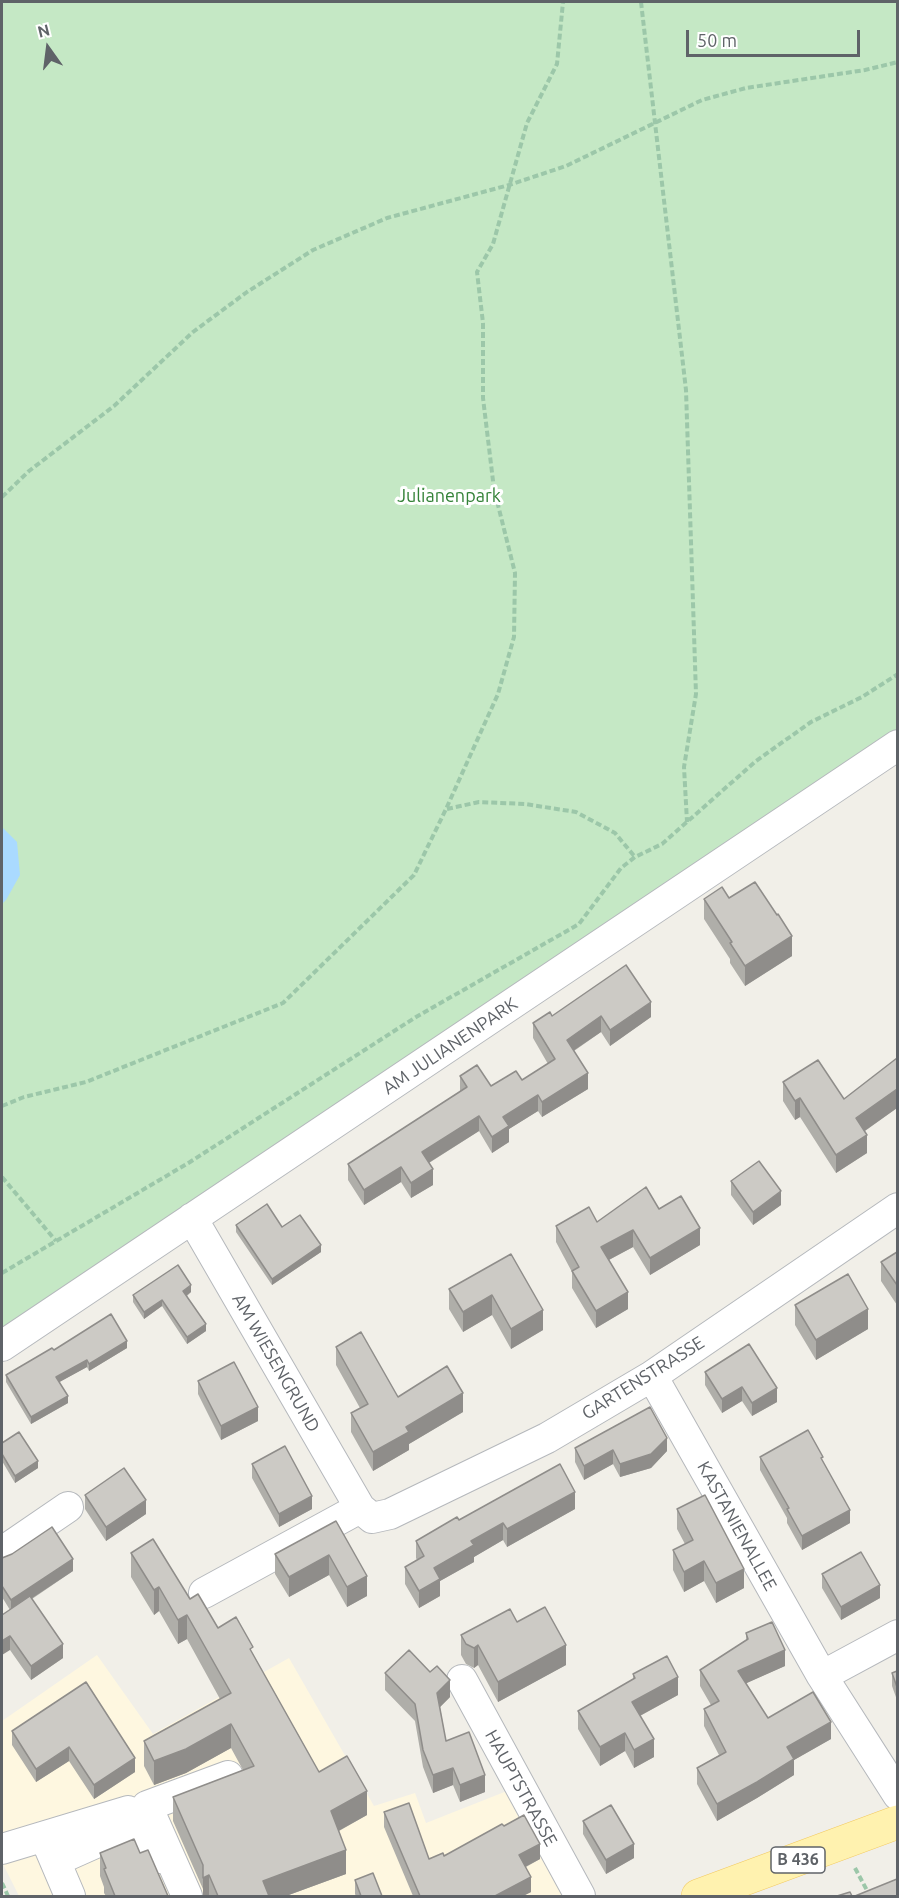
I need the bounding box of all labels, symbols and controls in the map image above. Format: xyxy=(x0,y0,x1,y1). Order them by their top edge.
north arrow xyxy=(18,18,78,78)
scale bar xyxy=(689,18,863,56)
text: N xyxy=(36,20,52,41)
text: 50 m xyxy=(697,30,737,50)
park label: Julianenpark xyxy=(397,485,501,507)
street label: AM JULIANENPARK xyxy=(379,993,521,1099)
street label: AM WIESENGRUND xyxy=(228,1290,324,1436)
street label: GARTENSTRASSE xyxy=(578,1332,708,1424)
street label: KASTANIENALLEE xyxy=(693,1458,781,1594)
street label: HAUPTSTRASSE xyxy=(480,1726,562,1850)
road number: B 436 xyxy=(771,1847,825,1873)

